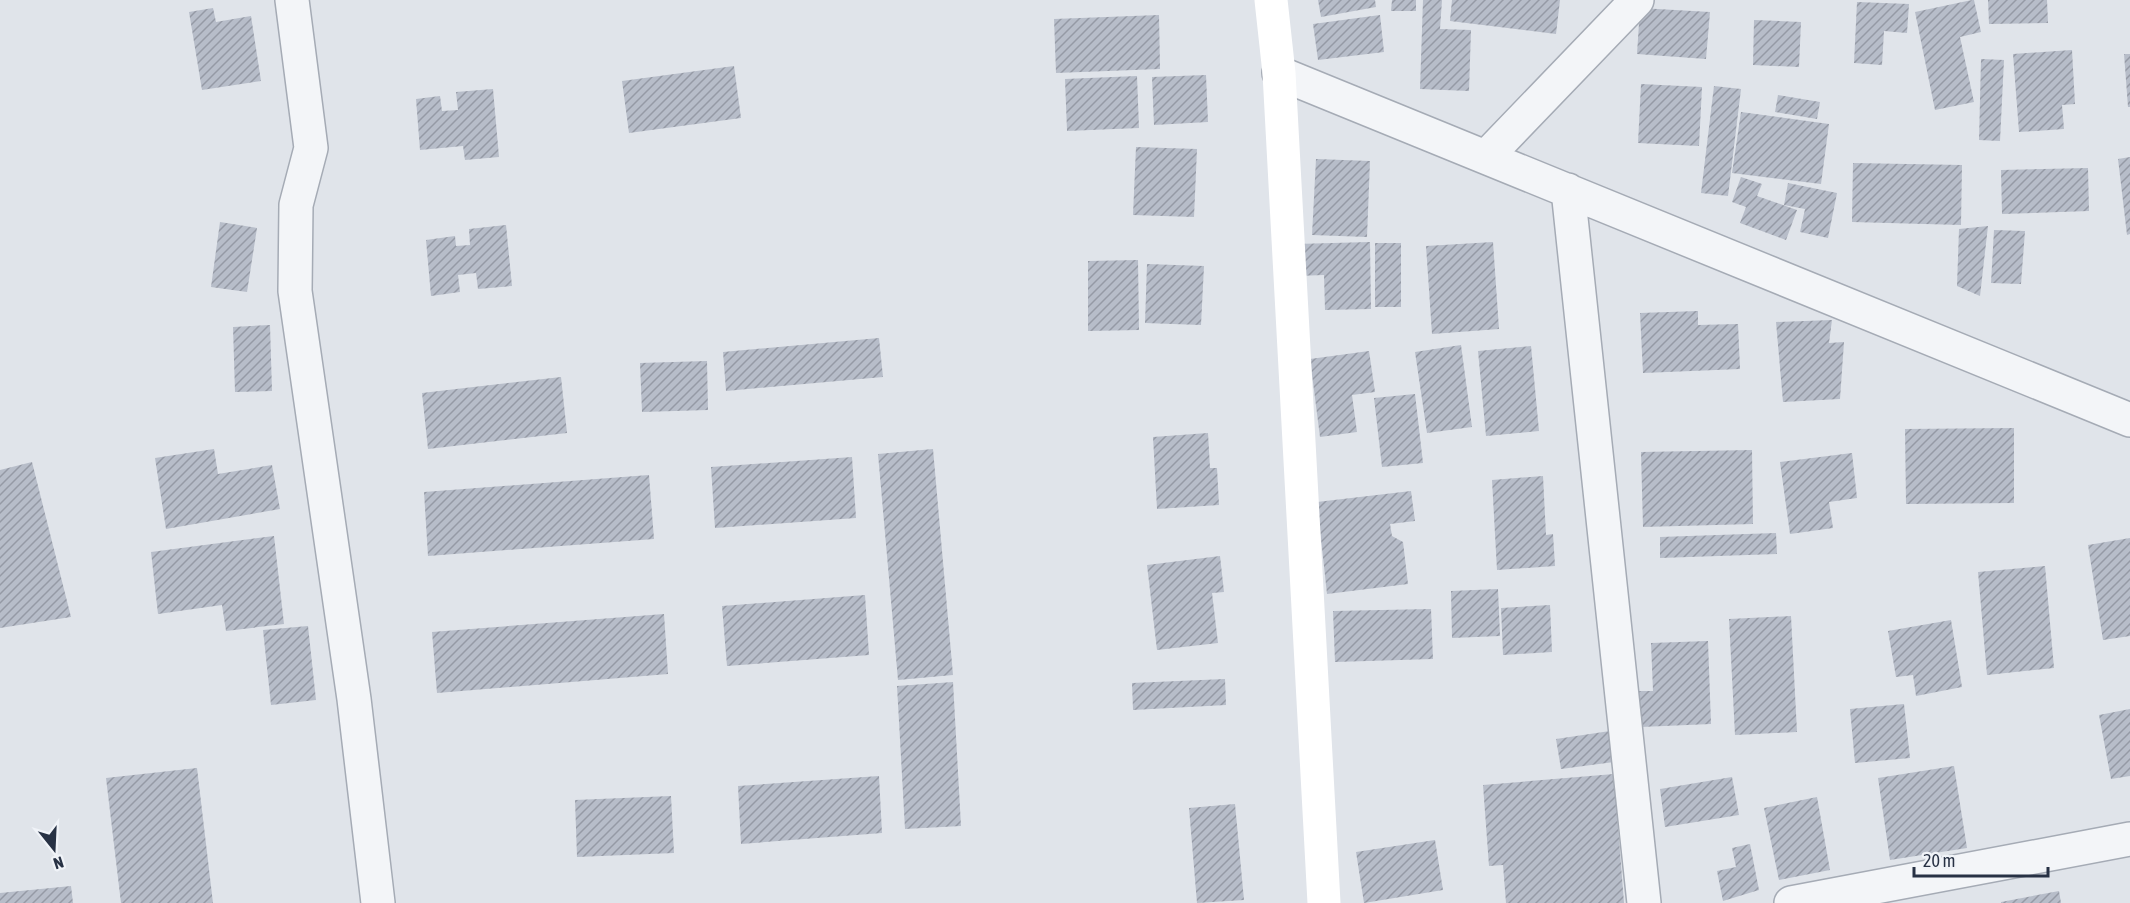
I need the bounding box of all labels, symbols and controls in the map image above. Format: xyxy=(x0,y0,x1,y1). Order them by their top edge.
north arrow xyxy=(24,819,84,879)
scale bar xyxy=(1914,840,2048,878)
text: 20 m xyxy=(1923,850,1955,871)
text: N xyxy=(51,853,66,873)

